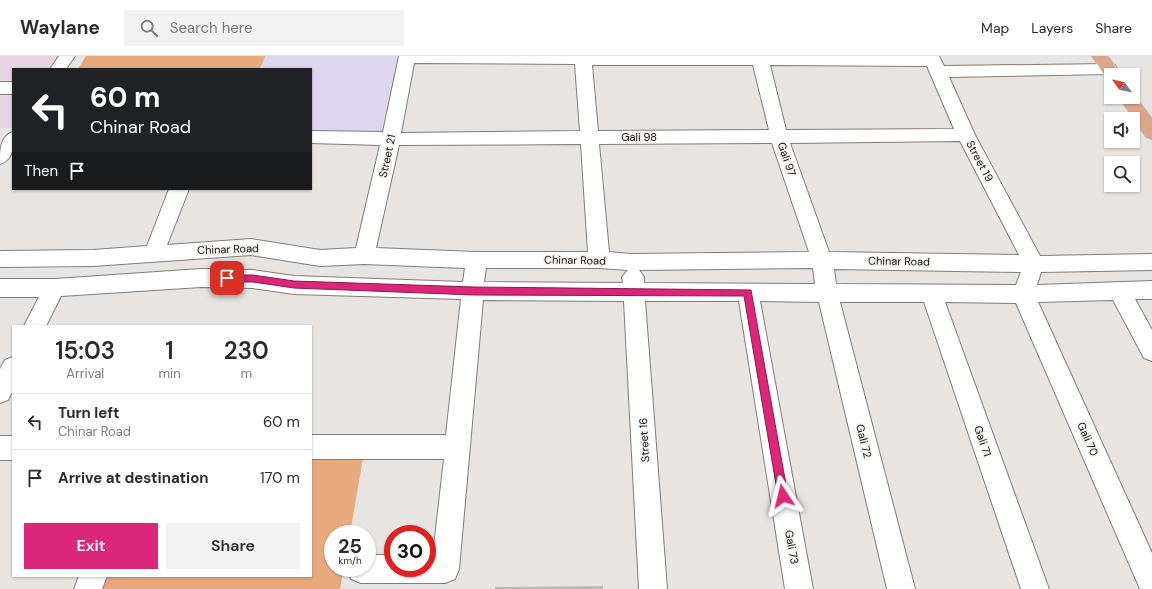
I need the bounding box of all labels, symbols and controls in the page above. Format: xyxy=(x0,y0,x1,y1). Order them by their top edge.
search box xyxy=(124,10,404,46)
text: Waylane xyxy=(20,15,100,40)
icon: search xyxy=(138,17,160,39)
text: Search here xyxy=(170,18,253,38)
text: Map xyxy=(981,19,1009,37)
text: Layers xyxy=(1031,19,1073,37)
text: Share xyxy=(1095,19,1132,37)
north arrow xyxy=(1104,68,1140,104)
map controls xyxy=(1104,68,1140,192)
text: 60 m xyxy=(90,79,160,116)
icon: left xyxy=(24,84,76,136)
button: sound xyxy=(1104,112,1140,148)
text: Chinar Road xyxy=(90,115,191,139)
street label: Gali 98 xyxy=(621,130,657,144)
street label: Street 21 xyxy=(376,133,398,179)
street label: Street 19 xyxy=(963,138,997,184)
street label: Gali 97 xyxy=(775,140,799,178)
button: search xyxy=(1104,156,1140,192)
icon: arrive xyxy=(66,160,88,182)
text: Then xyxy=(24,161,58,181)
street label: Chinar Road xyxy=(197,241,259,257)
street label: Chinar Road xyxy=(544,252,606,268)
street label: Chinar Road xyxy=(868,253,930,269)
pin xyxy=(210,261,244,295)
icon: arrive xyxy=(216,267,238,289)
text: 15:03 xyxy=(55,335,115,366)
text: 1 xyxy=(165,335,174,366)
text: 230 xyxy=(224,335,269,366)
text: Arrival xyxy=(66,365,104,382)
text: min xyxy=(158,365,181,382)
text: m xyxy=(240,365,252,382)
text: Turn left xyxy=(58,403,119,423)
icon: left xyxy=(24,411,46,433)
text: 60 m xyxy=(263,412,300,432)
street label: Street 16 xyxy=(636,417,652,463)
street label: Gali 70 xyxy=(1074,420,1102,458)
text: Chinar Road xyxy=(58,423,131,440)
street label: Gali 72 xyxy=(853,423,875,459)
street label: Gali 71 xyxy=(971,424,995,458)
icon: arrive xyxy=(24,467,46,489)
text: Arrive at destination xyxy=(58,468,209,488)
text: 170 m xyxy=(260,468,300,488)
position arrow xyxy=(762,475,804,517)
button: Exit xyxy=(24,523,158,569)
button: Share xyxy=(166,523,300,569)
speed limit sign: 30 xyxy=(384,525,436,577)
street label: Gali 73 xyxy=(782,529,802,565)
text: 25 xyxy=(338,533,362,559)
text: km/h xyxy=(338,554,362,567)

